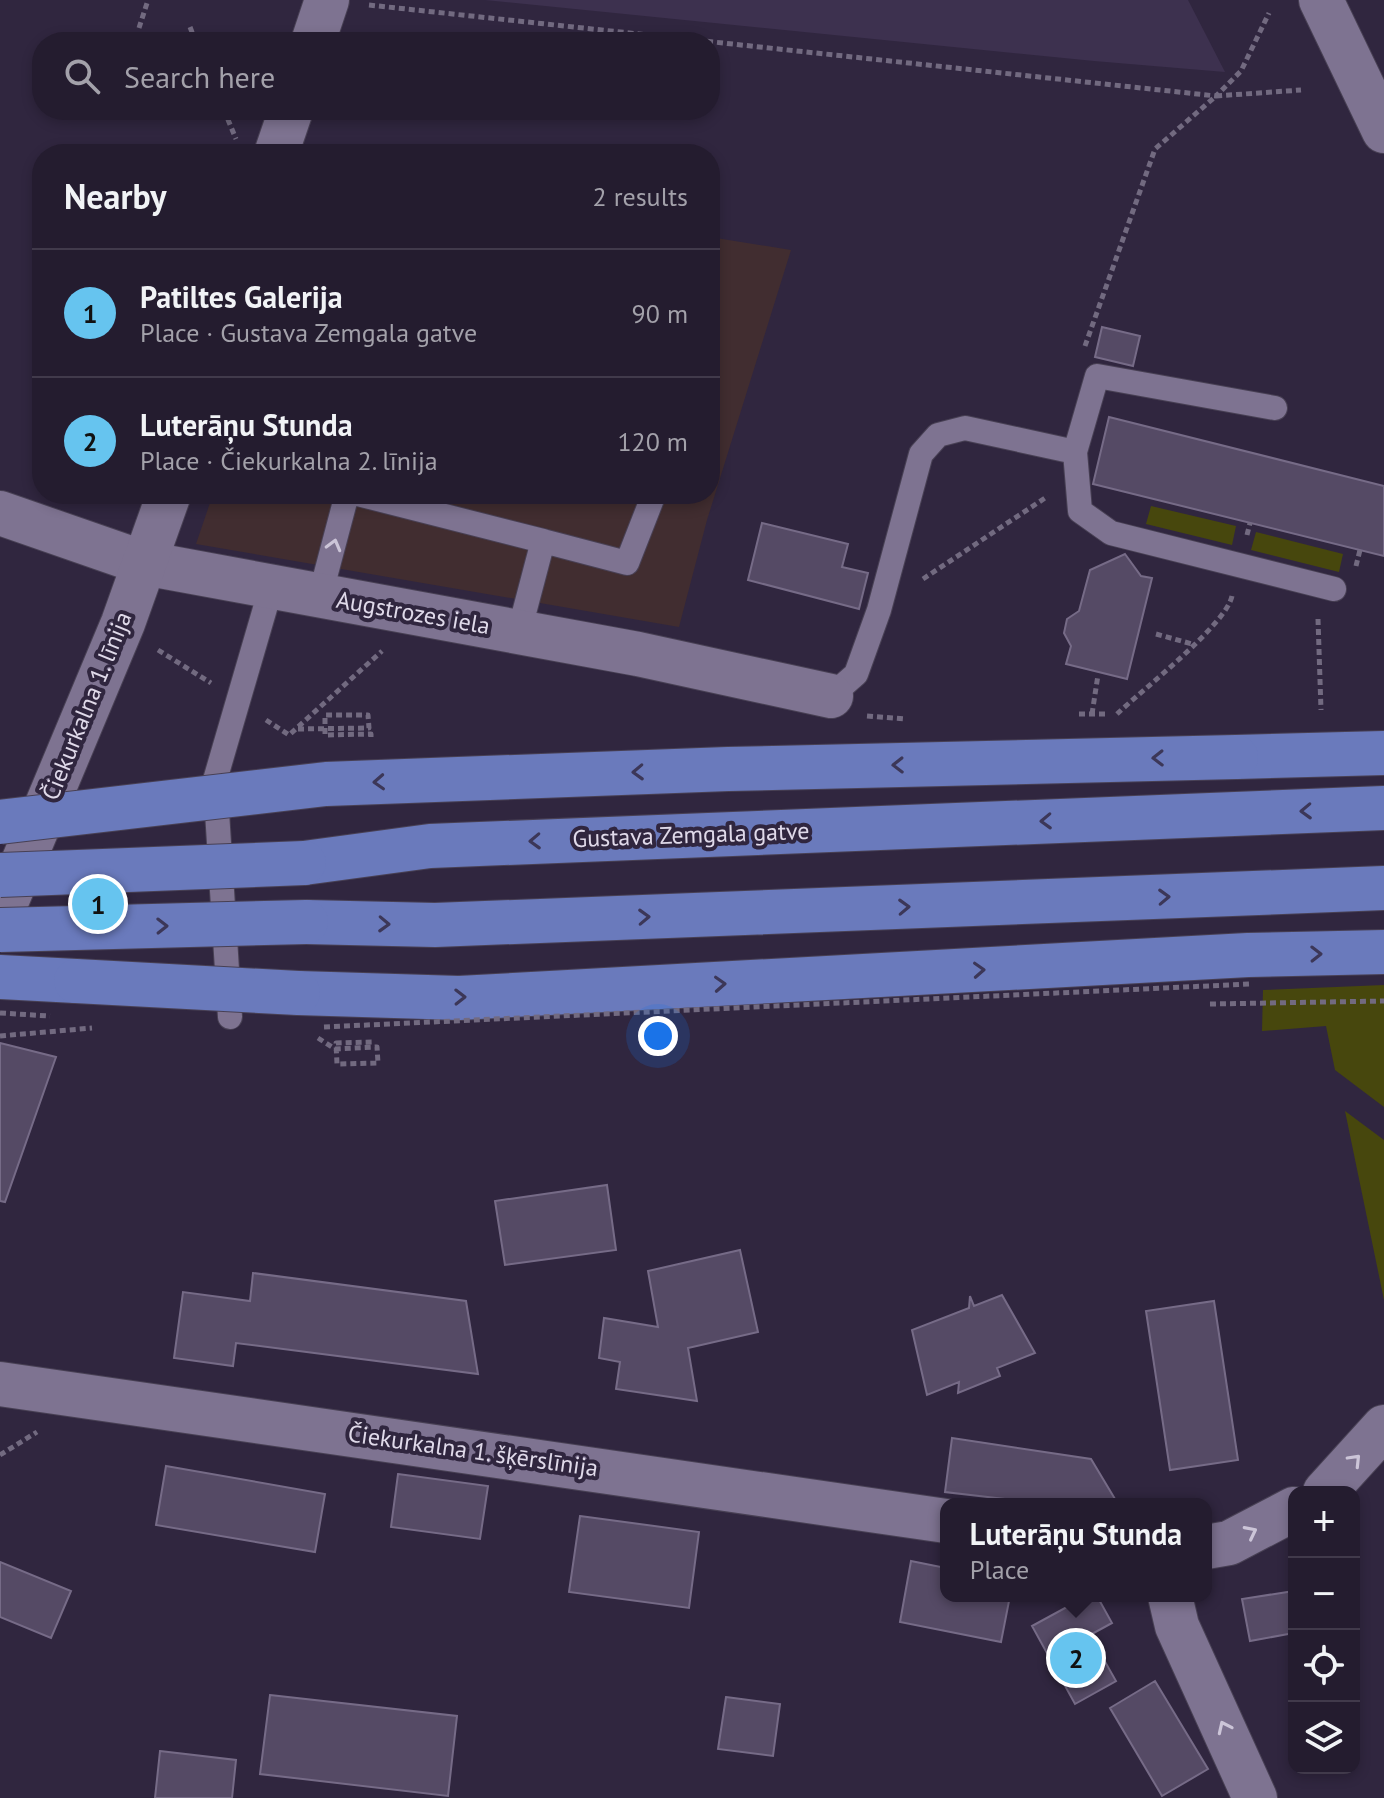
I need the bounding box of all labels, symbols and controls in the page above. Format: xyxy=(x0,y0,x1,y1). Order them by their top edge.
search box xyxy=(32,32,720,120)
icon: search xyxy=(60,54,104,98)
text: Search here xyxy=(124,57,275,96)
text: Nearby xyxy=(64,174,166,218)
text: 2 results xyxy=(593,180,688,213)
text: Patiltes Galerija xyxy=(140,277,343,316)
text: 1 xyxy=(83,297,97,330)
text: 90 m xyxy=(632,297,688,330)
text: Place · Gustava Zemgala gatve xyxy=(140,316,477,349)
text: Luterāņu Stunda xyxy=(140,405,353,444)
text: 2 xyxy=(83,425,97,458)
text: 120 m xyxy=(617,425,688,458)
text: Place · Čiekurkalna 2. līnija xyxy=(140,444,438,477)
one-way arrow xyxy=(324,539,341,553)
street label: Augstrozes iela xyxy=(334,584,492,641)
street label: Čiekurkalna 1. līnija xyxy=(35,607,139,805)
one-way arrow xyxy=(1151,750,1164,767)
one-way arrow xyxy=(891,756,904,774)
one-way arrow xyxy=(631,763,644,781)
one-way arrow xyxy=(372,773,385,790)
one-way arrow xyxy=(1299,803,1312,820)
one-way arrow xyxy=(1039,813,1052,830)
street label: Gustava Zemgala gatve xyxy=(572,815,810,854)
one-way arrow xyxy=(528,833,541,850)
pin: 1 xyxy=(72,874,124,934)
one-way arrow xyxy=(1158,888,1171,905)
one-way arrow xyxy=(898,898,911,915)
one-way arrow xyxy=(638,909,651,926)
one-way arrow xyxy=(378,915,391,933)
one-way arrow xyxy=(156,917,169,934)
one-way arrow xyxy=(1310,945,1323,962)
one-way arrow xyxy=(973,962,986,979)
one-way arrow xyxy=(714,976,727,993)
one-way arrow xyxy=(454,988,467,1006)
your location xyxy=(638,1016,678,1056)
street label: Čiekurkalna 1. šķērslīnija xyxy=(346,1418,600,1483)
one-way arrow xyxy=(1346,1455,1361,1469)
map controls xyxy=(1288,1486,1360,1774)
button: + xyxy=(1288,1486,1360,1558)
popup xyxy=(940,1498,1212,1602)
text: Luterāņu Stunda xyxy=(970,1514,1182,1553)
one-way arrow xyxy=(1243,1526,1258,1541)
text: Place xyxy=(970,1553,1029,1586)
button: − xyxy=(1288,1558,1360,1630)
pin: 2 xyxy=(1050,1628,1102,1688)
button: locate xyxy=(1288,1630,1360,1702)
button: layers xyxy=(1288,1702,1360,1774)
one-way arrow xyxy=(1218,1720,1234,1735)

